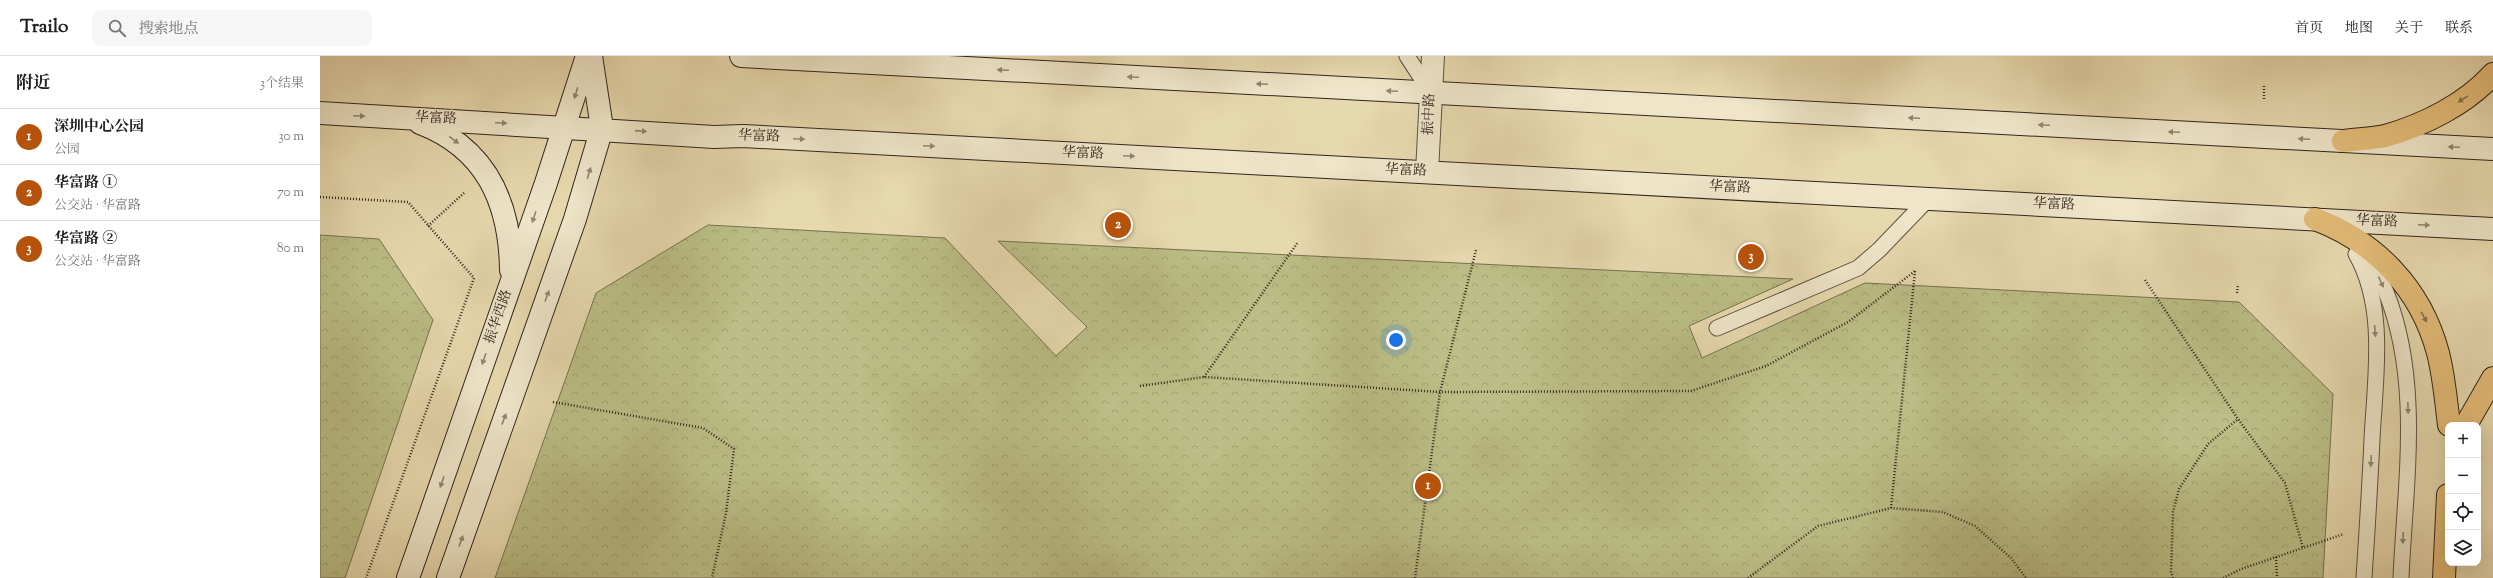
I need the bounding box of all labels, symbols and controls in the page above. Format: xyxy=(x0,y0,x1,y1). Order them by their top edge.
search box xyxy=(92,10,372,46)
text: Trailo xyxy=(20,14,68,41)
icon: search xyxy=(106,17,128,39)
text: 搜索地点 xyxy=(138,19,199,40)
text: 首页 xyxy=(2295,19,2323,39)
text: 地图 xyxy=(2345,19,2373,39)
text: 关于 xyxy=(2395,19,2423,39)
text: 联系 xyxy=(2445,19,2473,39)
one-way arrow xyxy=(996,67,1009,73)
text: 附近 xyxy=(16,72,50,96)
one-way arrow xyxy=(1126,74,1139,80)
text: 3个结果 xyxy=(260,75,304,93)
one-way arrow xyxy=(1256,80,1268,87)
one-way arrow xyxy=(1386,87,1398,94)
one-way arrow xyxy=(573,88,579,100)
street label: 振中路 xyxy=(1419,93,1441,135)
one-way arrow xyxy=(2457,96,2469,103)
street label: 华富路 xyxy=(415,108,457,130)
one-way arrow xyxy=(353,112,365,119)
one-way arrow xyxy=(1908,115,1920,122)
text: 深圳中心公园 xyxy=(54,117,144,138)
one-way arrow xyxy=(495,119,507,126)
one-way arrow xyxy=(2038,122,2050,129)
street label: 华富路 xyxy=(738,126,780,148)
text: 1 xyxy=(27,128,31,146)
text: 30 m xyxy=(278,128,304,146)
one-way arrow xyxy=(635,128,647,135)
one-way arrow xyxy=(2167,129,2180,135)
one-way arrow xyxy=(793,135,805,142)
one-way arrow xyxy=(449,136,459,144)
one-way arrow xyxy=(2297,136,2310,142)
text: 公园 xyxy=(54,141,80,159)
one-way arrow xyxy=(923,142,935,149)
street label: 华富路 xyxy=(1062,143,1104,165)
one-way arrow xyxy=(2448,144,2460,151)
one-way arrow xyxy=(1123,153,1135,160)
street label: 华富路 xyxy=(1385,160,1427,182)
one-way arrow xyxy=(586,167,592,179)
text: 华富路 ① xyxy=(54,173,117,194)
street label: 华富路 xyxy=(1709,177,1751,199)
text: 2 xyxy=(26,184,32,202)
text: 70 m xyxy=(277,184,304,202)
street label: 华富路 xyxy=(2033,194,2075,216)
text: 公交站 · 华富路 xyxy=(54,197,141,215)
pin: 2 xyxy=(1105,210,1131,240)
one-way arrow xyxy=(531,211,537,223)
street label: 华富路 xyxy=(2356,211,2398,233)
one-way arrow xyxy=(2418,222,2431,228)
text: 华富路 ② xyxy=(54,229,117,250)
text: 3 xyxy=(26,240,32,258)
text: 80 m xyxy=(277,240,304,258)
pin: 3 xyxy=(1738,242,1764,272)
text: 公交站 · 华富路 xyxy=(54,253,141,271)
one-way arrow xyxy=(2378,277,2384,288)
street label: 振华西路 xyxy=(480,287,518,347)
one-way arrow xyxy=(545,290,551,302)
one-way arrow xyxy=(2421,311,2427,323)
one-way arrow xyxy=(2372,325,2379,337)
your location xyxy=(1386,330,1406,350)
one-way arrow xyxy=(481,354,487,366)
one-way arrow xyxy=(2405,402,2412,414)
one-way arrow xyxy=(501,412,507,424)
map controls xyxy=(2445,422,2481,566)
button: + xyxy=(2445,422,2481,458)
one-way arrow xyxy=(2368,455,2374,468)
button: − xyxy=(2445,458,2481,494)
pin: 1 xyxy=(1415,471,1441,501)
one-way arrow xyxy=(438,477,444,489)
button: locate xyxy=(2445,494,2481,530)
button: layers xyxy=(2445,530,2481,566)
one-way arrow xyxy=(2399,532,2406,544)
one-way arrow xyxy=(458,535,464,547)

